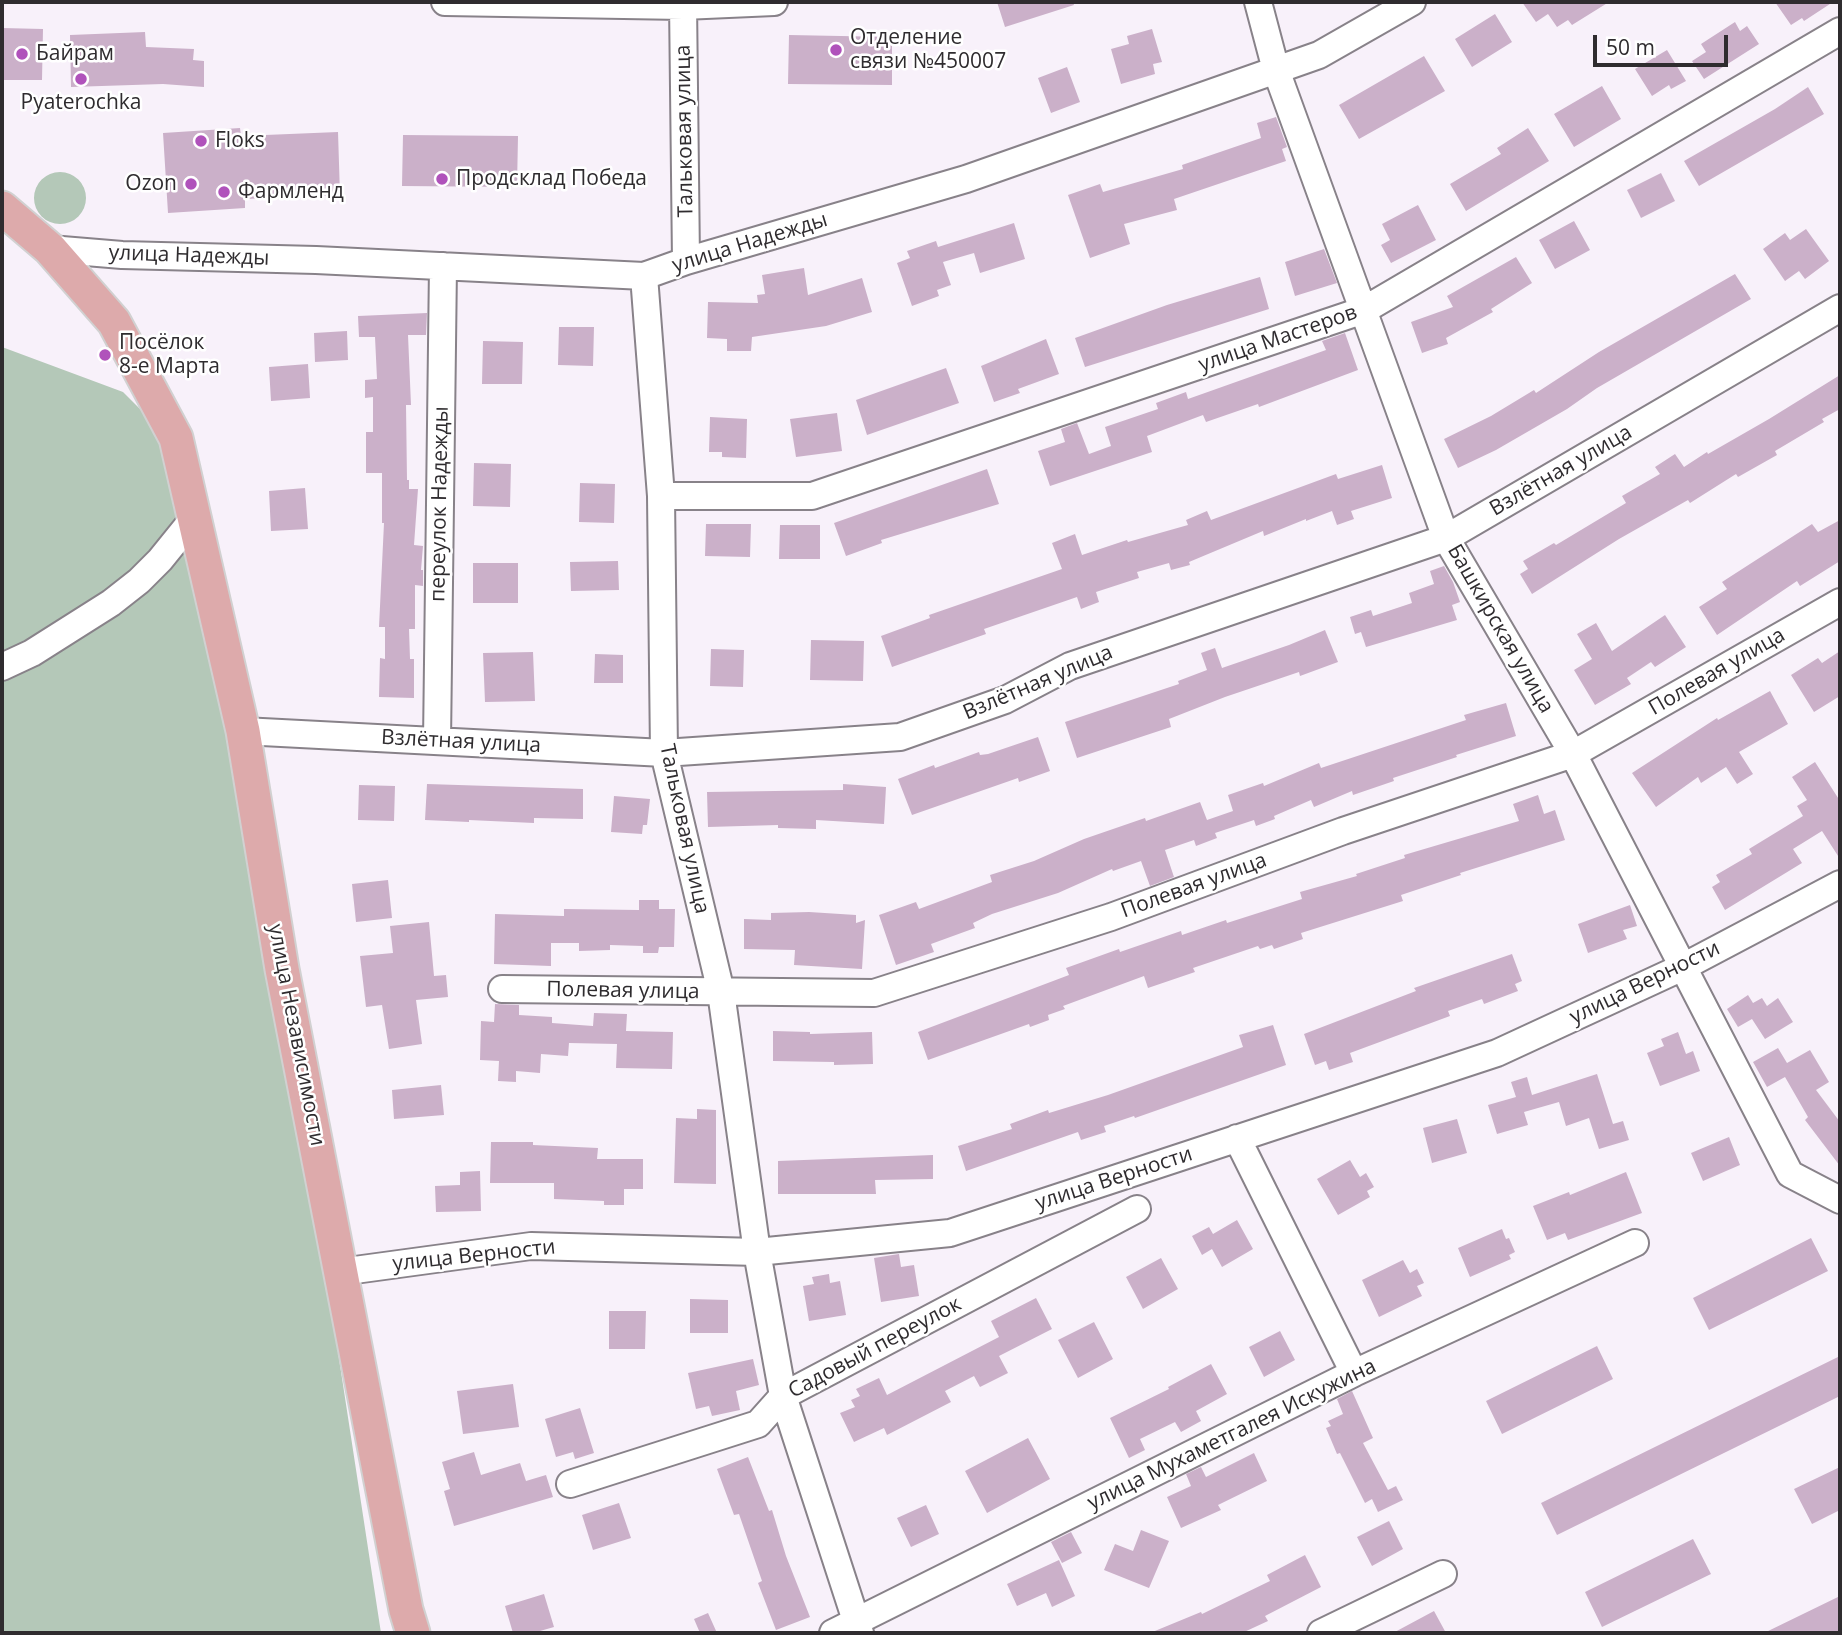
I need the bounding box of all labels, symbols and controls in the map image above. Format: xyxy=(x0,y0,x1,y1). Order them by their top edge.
scale bar xyxy=(1597,21,1732,65)
place label: Отделение связи №450007 xyxy=(850,25,1006,75)
text: 50 m xyxy=(1606,33,1655,61)
place label: Байрам xyxy=(36,41,114,67)
marker: Отделение связи №450007 xyxy=(828,42,844,58)
street label: Тальковая улица xyxy=(671,44,699,218)
marker: Байрам xyxy=(14,46,30,62)
marker: Pyaterochka xyxy=(73,71,89,87)
place label: Pyaterochka xyxy=(21,90,141,116)
place label: Floks xyxy=(215,128,265,154)
marker: Floks xyxy=(193,133,209,149)
place label: Продсклад Победа xyxy=(456,166,647,192)
place label: Ozon xyxy=(125,171,177,197)
marker: Продсклад Победа xyxy=(434,171,450,187)
marker: Ozon xyxy=(183,176,199,192)
place label: Фармленд xyxy=(238,179,344,205)
marker: Фармленд xyxy=(216,184,232,200)
street label: улица Надежды xyxy=(669,207,831,279)
street label: улица Надежды xyxy=(108,241,270,271)
street label: улица Мастеров xyxy=(1195,300,1361,378)
place label: Посёлок 8-е Марта xyxy=(119,330,220,380)
marker: Посёлок 8-е Марта xyxy=(97,347,113,363)
street label: переулок Надежды xyxy=(426,406,454,602)
street label: Взлётная улица xyxy=(1485,420,1637,522)
street label: Башкирская улица xyxy=(1441,540,1559,718)
street label: Полевая улица xyxy=(1644,623,1790,721)
street label: Взлётная улица xyxy=(959,640,1117,726)
street label: Взлётная улица xyxy=(380,725,542,759)
street label: Тальковая улица xyxy=(654,742,714,916)
street label: Полевая улица xyxy=(1118,848,1270,924)
street label: улица Независимости xyxy=(262,922,330,1148)
street label: улица Верности xyxy=(1566,936,1724,1030)
street label: Полевая улица xyxy=(546,977,700,1005)
street label: улица Верности xyxy=(1032,1142,1196,1216)
street label: улица Верности xyxy=(391,1235,557,1277)
street label: Садовый переулок xyxy=(784,1292,966,1404)
street label: улица Мухаметгалея Искужина xyxy=(1084,1354,1380,1516)

